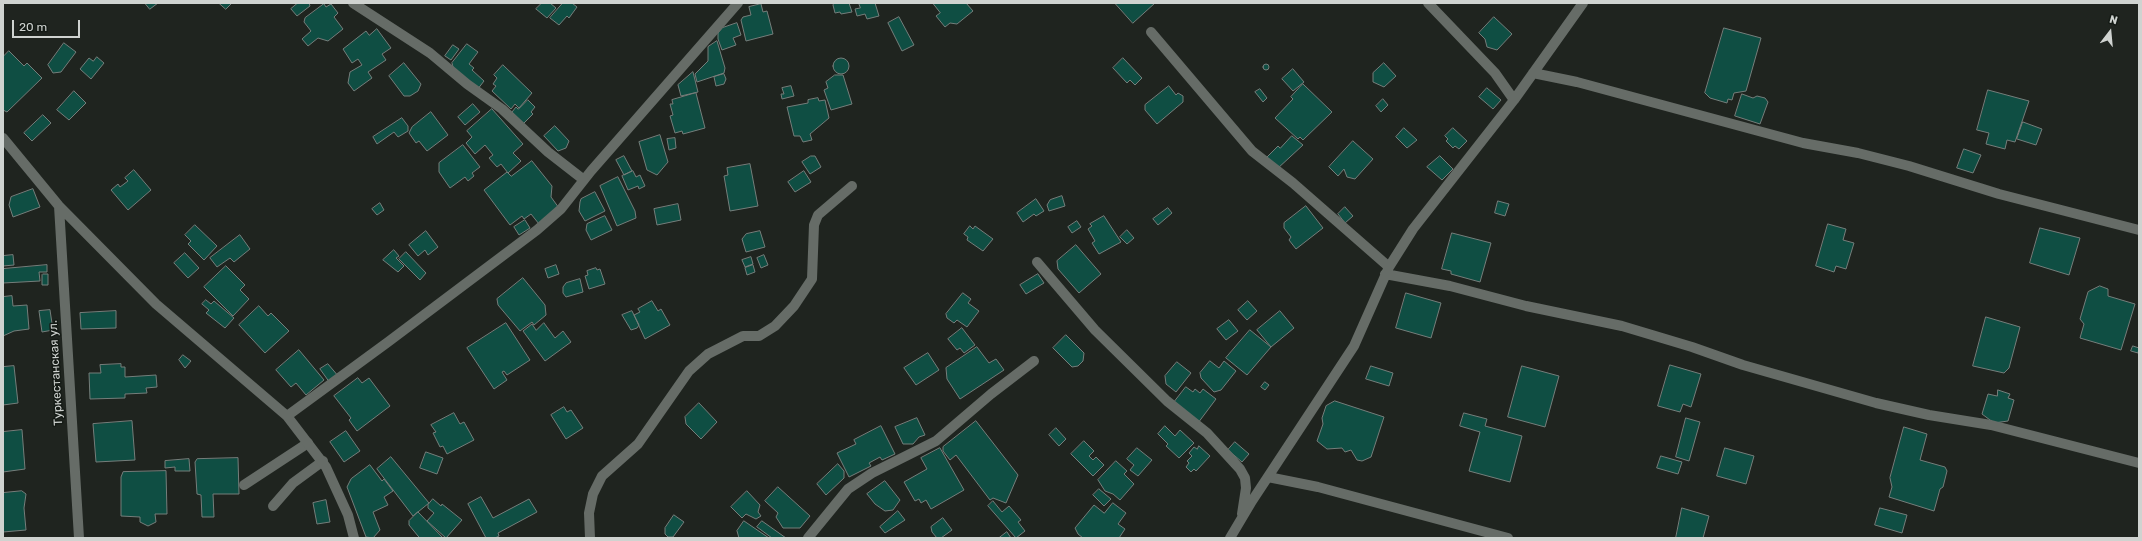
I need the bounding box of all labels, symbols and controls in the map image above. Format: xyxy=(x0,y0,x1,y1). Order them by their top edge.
scale bar xyxy=(14,12,82,38)
north arrow xyxy=(2090,12,2130,52)
text: N xyxy=(2108,13,2119,27)
text: 20 m xyxy=(19,20,47,34)
street label: Туркестанская ул. xyxy=(46,320,66,426)

